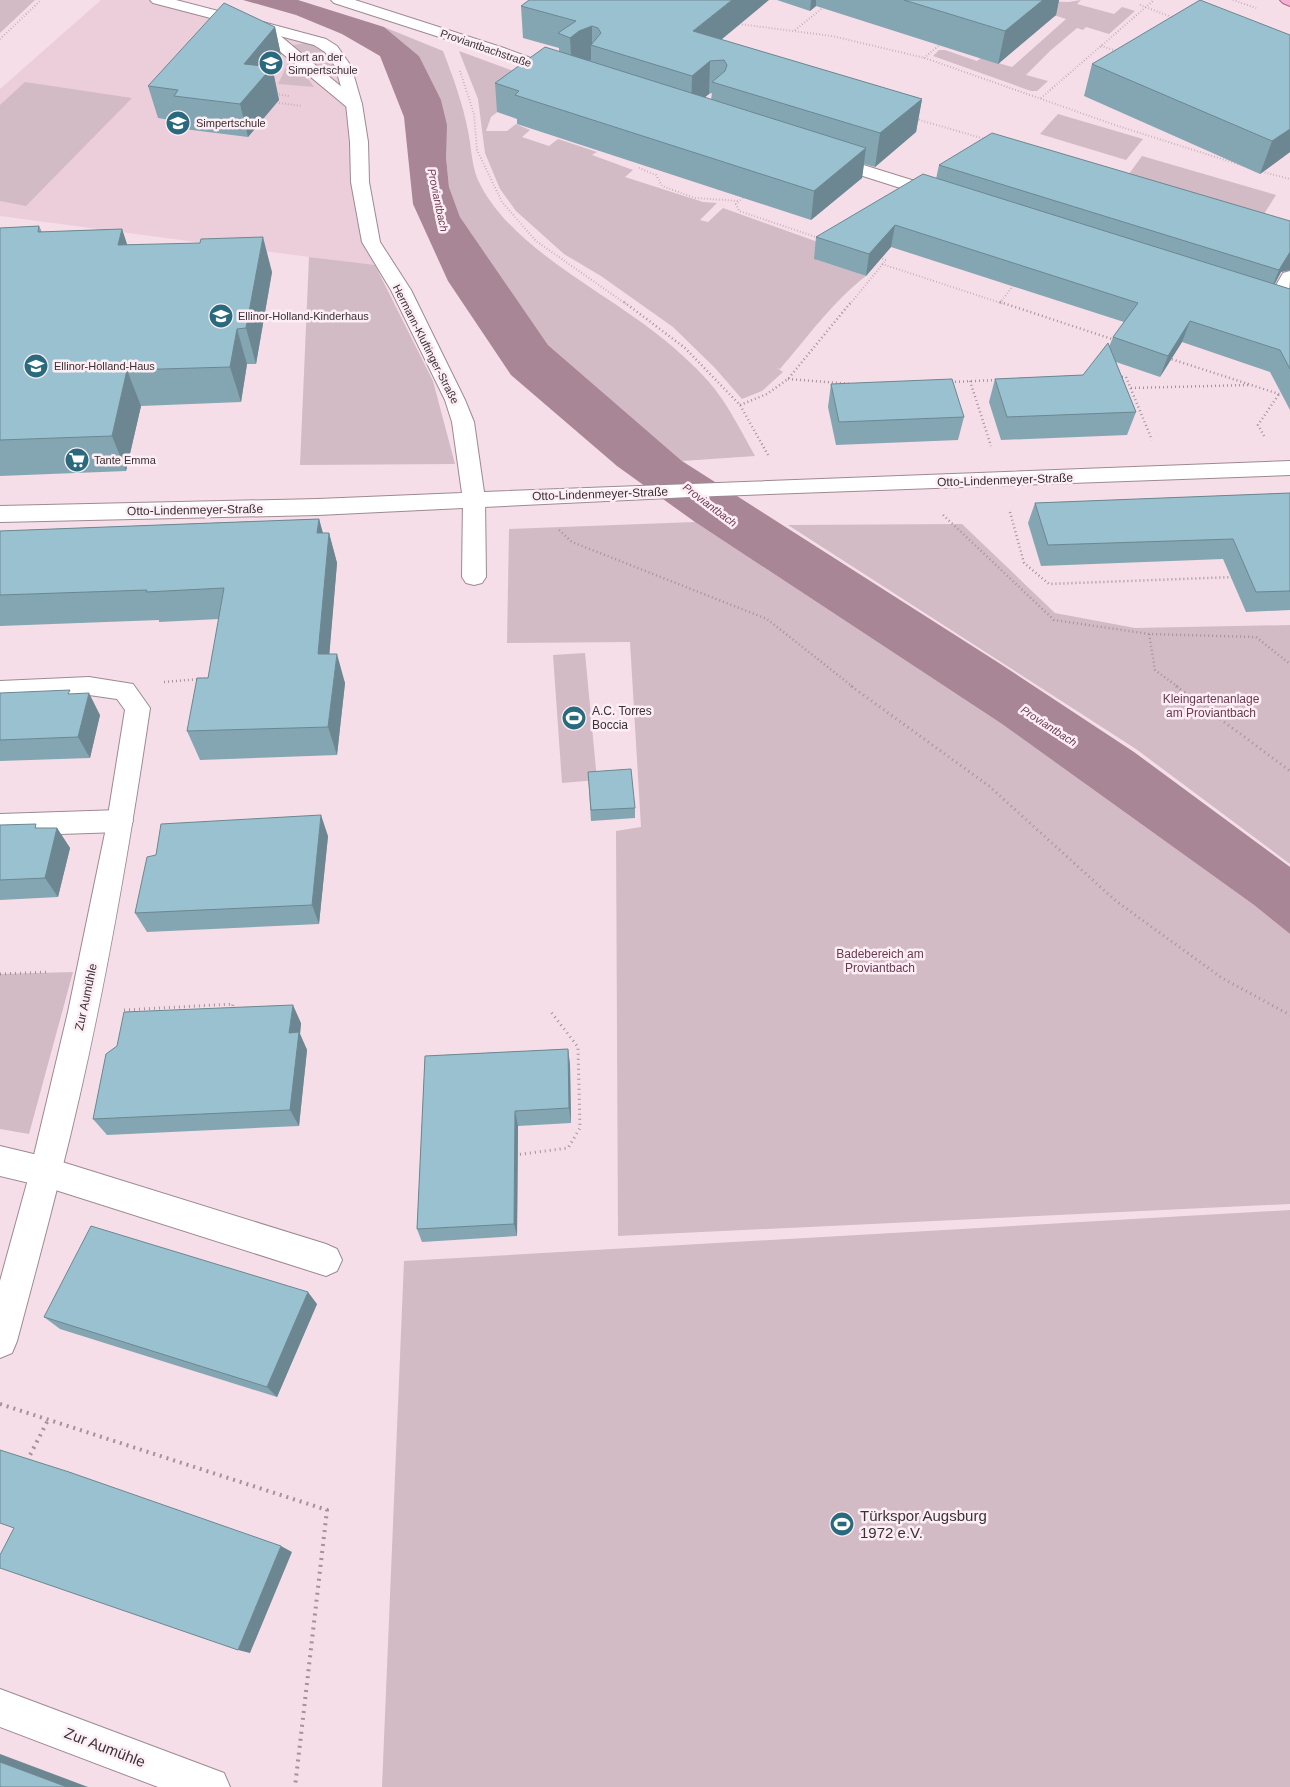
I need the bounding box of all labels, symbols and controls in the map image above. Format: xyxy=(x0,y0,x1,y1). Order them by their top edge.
street label: Proviantbachstraße xyxy=(439,27,533,69)
school or university icon: Hort an der Simpertschule xyxy=(258,50,284,76)
place label: Hort an der Simpertschule xyxy=(288,51,358,76)
school or university icon: Simpertschule xyxy=(165,110,191,136)
place label: Simpertschule xyxy=(196,117,266,129)
water label: Proviantbach xyxy=(425,167,451,233)
street label: Hermann-Kluftinger-Straße xyxy=(391,282,461,406)
school or university icon: Ellinor-Holland-Kinderhaus xyxy=(208,303,234,329)
place label: Ellinor-Holland-Kinderhaus xyxy=(238,310,369,322)
school or university icon: Ellinor-Holland-Haus xyxy=(23,353,49,379)
place label: Ellinor-Holland-Haus xyxy=(54,360,155,372)
supermarket icon: Tante Emma xyxy=(64,447,90,473)
place label: Tante Emma xyxy=(94,454,157,466)
street label: Otto-Lindenmeyer-Straße xyxy=(937,471,1074,489)
water label: Proviantbach xyxy=(681,481,739,529)
street label: Otto-Lindenmeyer-Straße xyxy=(532,485,669,503)
street label: Otto-Lindenmeyer-Straße xyxy=(127,502,263,518)
park label: Kleingartenanlage am Proviantbach xyxy=(1163,692,1260,720)
water label: Proviantbach xyxy=(1019,703,1079,749)
place label: A.C. Torres Boccia xyxy=(592,704,652,732)
sports icon: A.C. Torres Boccia xyxy=(561,705,587,731)
park label: Badebereich am Proviantbach xyxy=(836,947,924,975)
street label: Zur Aumühle xyxy=(72,962,100,1032)
place label: Türkspor Augsburg 1972 e.V. xyxy=(860,1507,987,1541)
sports icon: Türkspor Augsburg 1972 e.V. xyxy=(829,1511,855,1537)
street label: Zur Aumühle xyxy=(62,1724,148,1770)

